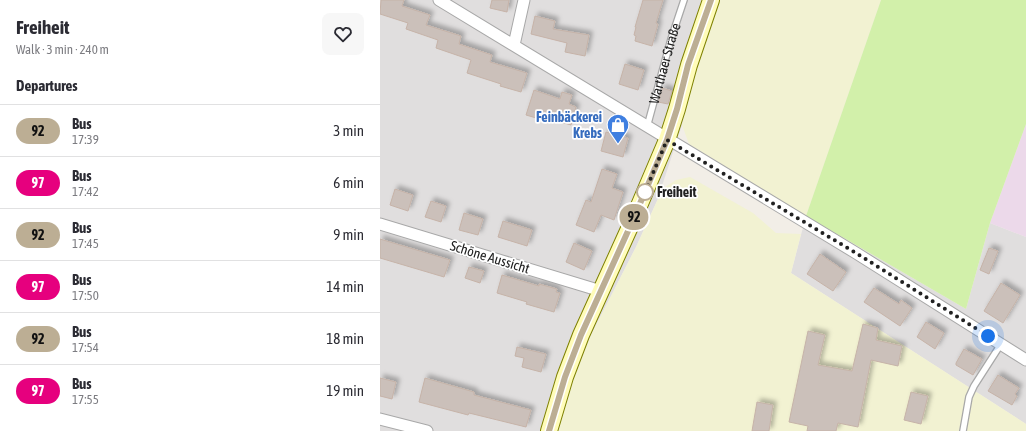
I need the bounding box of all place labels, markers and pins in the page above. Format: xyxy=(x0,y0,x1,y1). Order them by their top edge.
place label: Feinbäckerei Krebs xyxy=(536,109,602,141)
shop icon: Feinbäckerei Krebs xyxy=(605,112,631,145)
marker: Freiheit xyxy=(636,183,654,201)
place label: Freiheit xyxy=(657,184,696,200)

